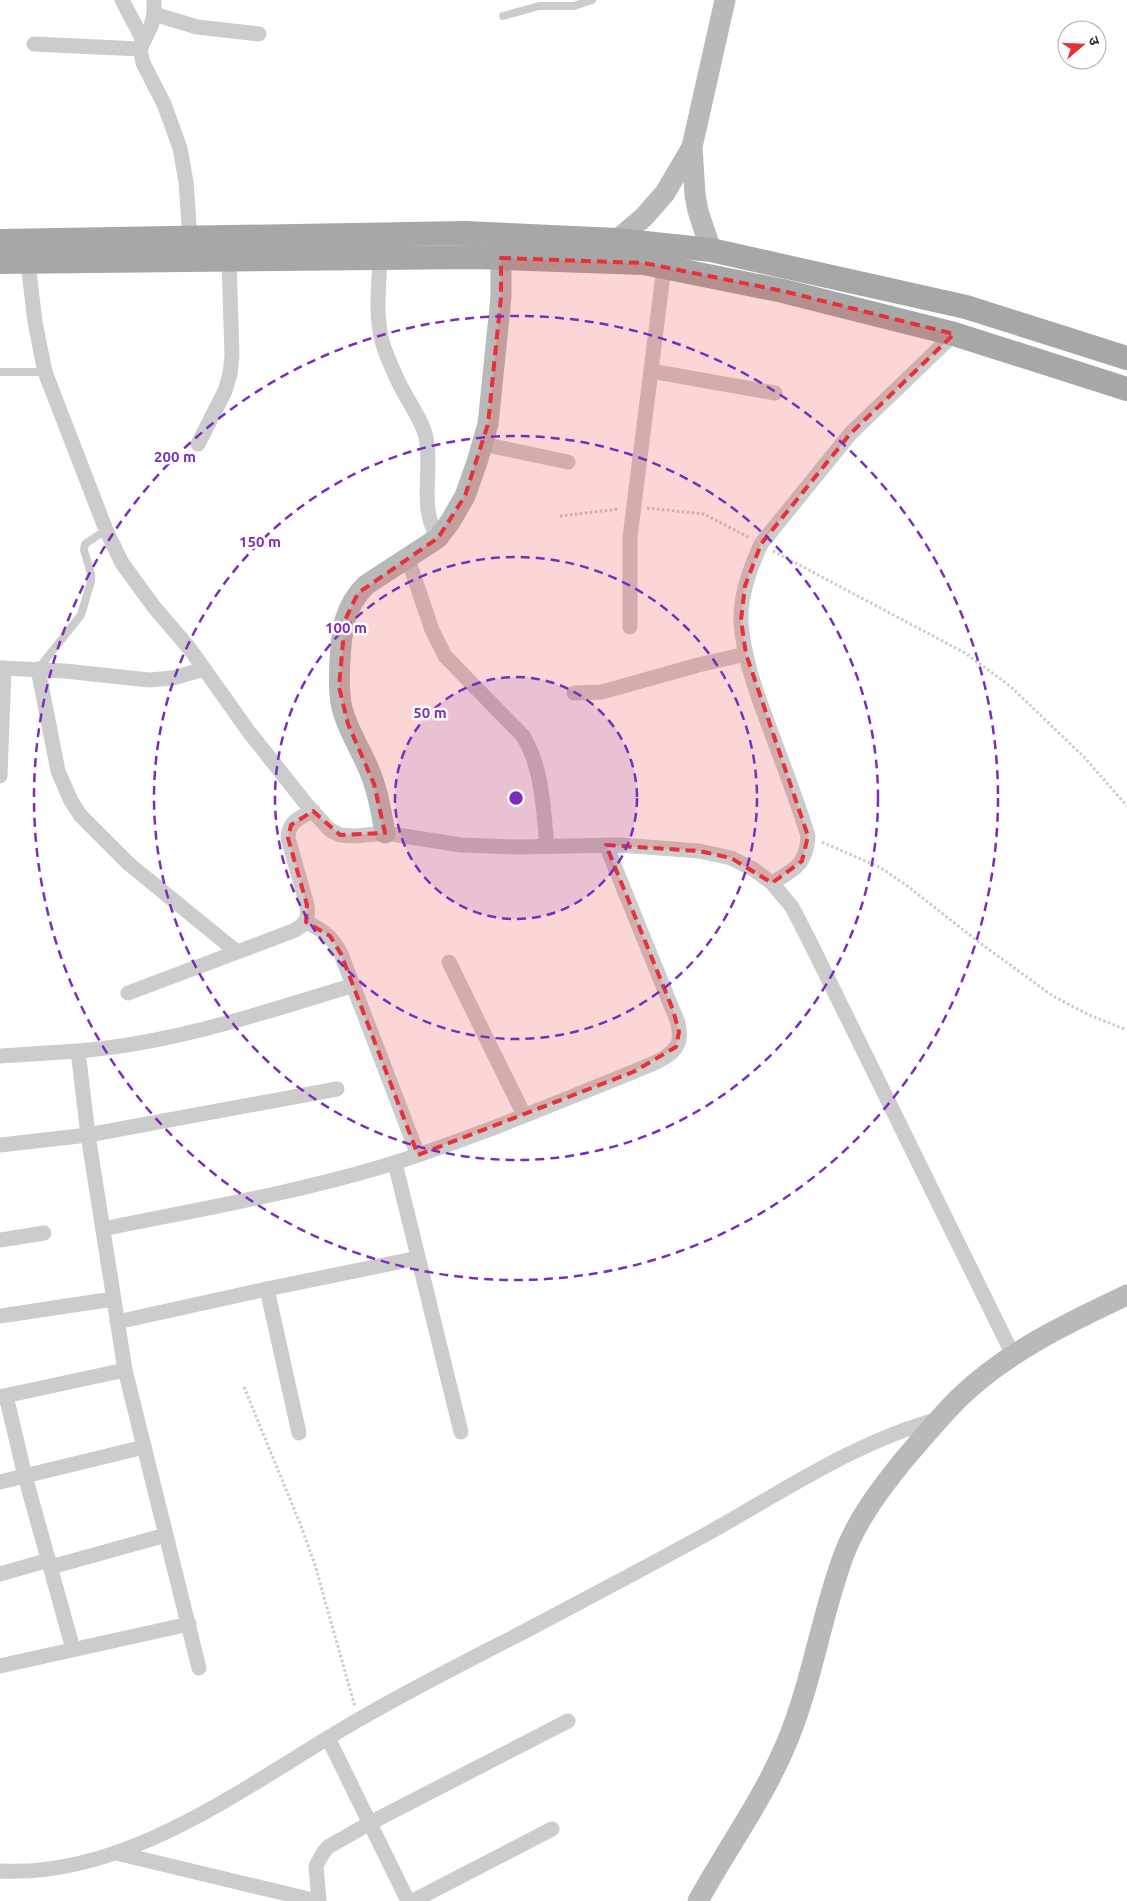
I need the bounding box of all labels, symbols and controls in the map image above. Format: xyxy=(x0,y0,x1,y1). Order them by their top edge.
north arrow xyxy=(1057,20,1107,70)
text: उ xyxy=(1085,34,1103,48)
text: 200 m xyxy=(154,448,196,465)
text: 150 m xyxy=(239,533,281,550)
text: 100 m xyxy=(325,619,367,636)
text: 50 m xyxy=(413,704,447,721)
centre of rings xyxy=(507,789,525,807)

